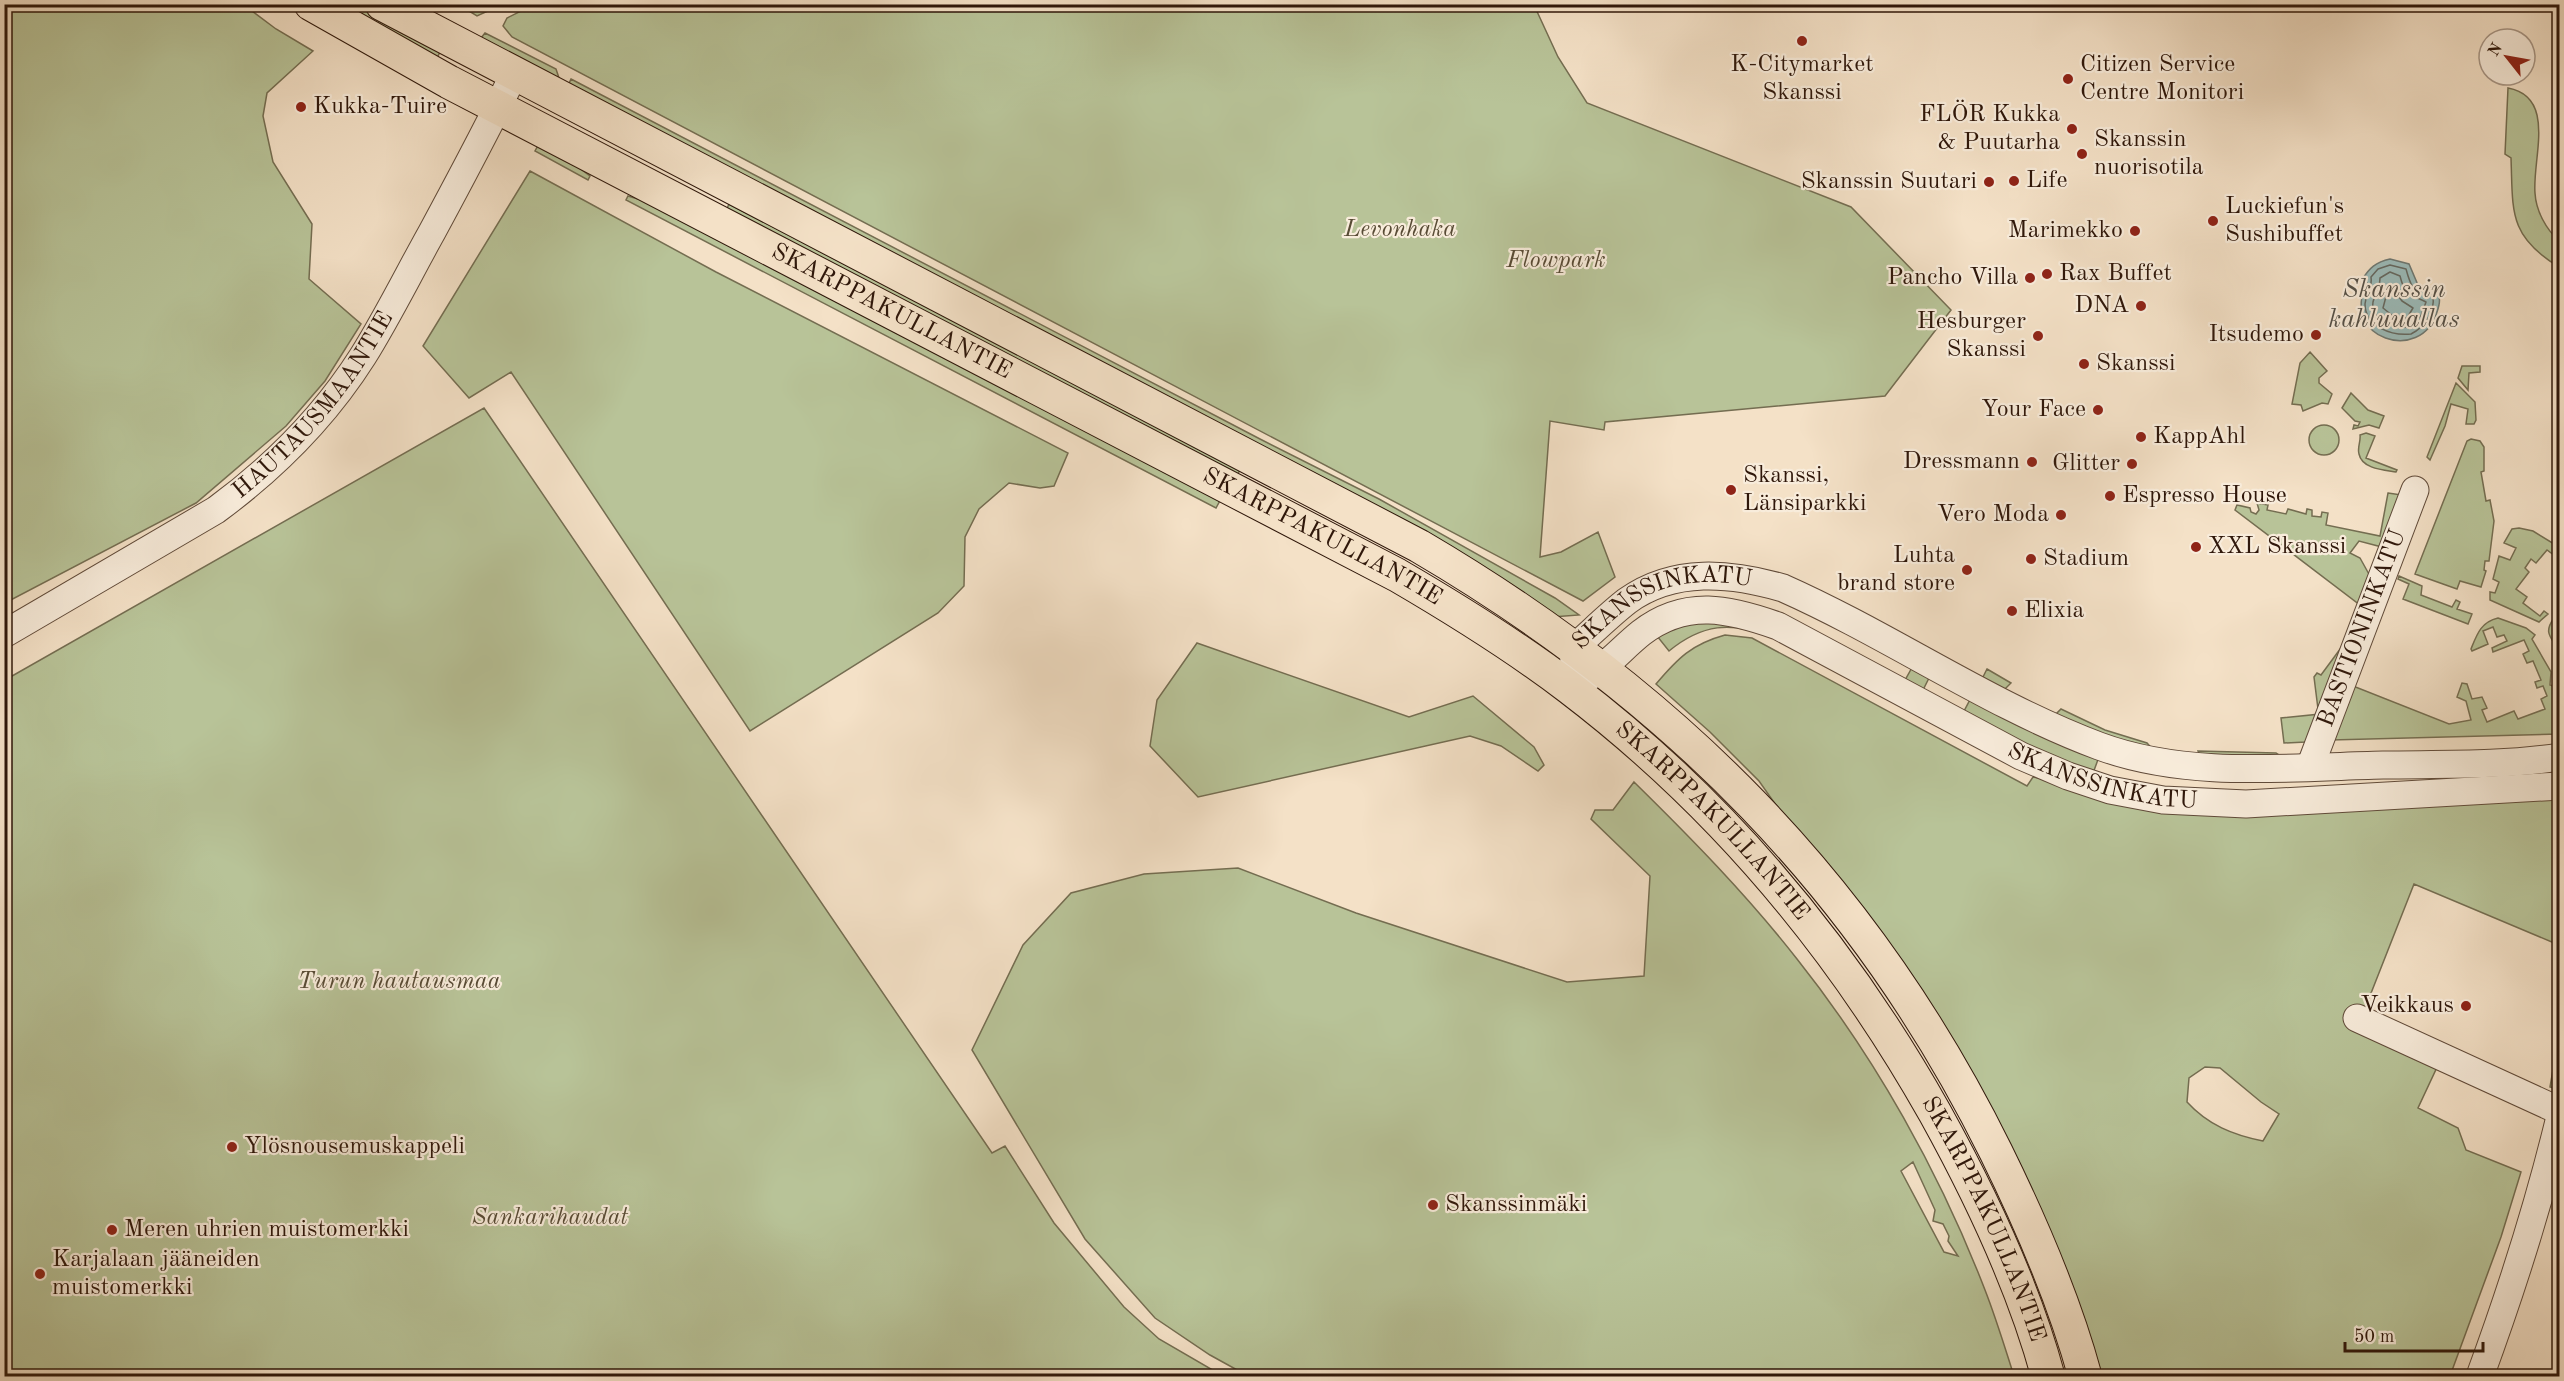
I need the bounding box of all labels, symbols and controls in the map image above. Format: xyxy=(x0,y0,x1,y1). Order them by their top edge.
north arrow xyxy=(2477,27,2537,87)
marker: K-Citymarket Skanssi xyxy=(1795,34,1809,48)
text: N xyxy=(2486,40,2506,60)
place label: K-Citymarket Skanssi xyxy=(1730,53,1874,105)
place label: Citizen Service Centre Monitori xyxy=(2080,53,2244,105)
marker: Citizen Service Centre Monitori xyxy=(2061,72,2075,86)
place label: Kukka-Tuire xyxy=(313,95,447,119)
place label: FLÖR Kukka & Puutarha xyxy=(1919,99,2060,155)
marker: Kukka-Tuire xyxy=(294,100,308,114)
marker: FLÖR Kukka & Puutarha xyxy=(2065,122,2079,136)
place label: Skanssin nuorisotila xyxy=(2094,128,2204,180)
marker: Skanssin nuorisotila xyxy=(2075,147,2089,161)
place label: Life xyxy=(2026,169,2068,193)
place label: Skanssin Suutari xyxy=(1801,170,1977,194)
marker: Life xyxy=(2007,174,2021,188)
marker: Skanssin Suutari xyxy=(1982,175,1996,189)
place label: Luckiefun's Sushibuffet xyxy=(2225,195,2344,247)
marker: Luckiefun's Sushibuffet xyxy=(2206,214,2220,228)
park label: Levonhaka xyxy=(1343,218,1456,242)
place label: Marimekko xyxy=(2008,219,2123,243)
marker: Marimekko xyxy=(2128,224,2142,238)
street label: SKARPPAKULLANTIE xyxy=(767,240,1015,384)
park label: Flowpark xyxy=(1505,249,1606,273)
place label: Rax Buffet xyxy=(2059,262,2172,286)
place label: Pancho Villa xyxy=(1887,266,2018,290)
marker: Rax Buffet xyxy=(2040,267,2054,281)
marker: Pancho Villa xyxy=(2023,271,2037,285)
water label: Skanssin kahluuallas xyxy=(2328,277,2460,333)
place label: DNA xyxy=(2074,294,2129,318)
marker: DNA xyxy=(2134,299,2148,313)
street label: HAUTAUSMAANTIE xyxy=(229,308,398,504)
place label: Hesburger Skanssi xyxy=(1917,310,2026,362)
place label: Itsudemo xyxy=(2208,323,2304,347)
marker: Itsudemo xyxy=(2309,328,2323,342)
marker: Hesburger Skanssi xyxy=(2031,329,2045,343)
place label: Skanssi xyxy=(2096,352,2176,376)
marker: Skanssi xyxy=(2077,357,2091,371)
place label: Your Face xyxy=(1981,398,2086,422)
marker: Your Face xyxy=(2091,403,2105,417)
place label: KappAhl xyxy=(2153,425,2246,449)
marker: KappAhl xyxy=(2134,430,2148,444)
place label: Dressmann xyxy=(1903,450,2020,474)
place label: Glitter xyxy=(2052,452,2120,476)
marker: Dressmann xyxy=(2025,455,2039,469)
marker: Glitter xyxy=(2125,457,2139,471)
street label: SKARPPAKULLANTIE xyxy=(1198,464,1446,611)
place label: Skanssi, Länsiparkki xyxy=(1743,464,1866,516)
marker: Skanssi, Länsiparkki xyxy=(1724,483,1738,497)
place label: Espresso House xyxy=(2122,484,2287,508)
marker: Espresso House xyxy=(2103,489,2117,503)
place label: Vero Moda xyxy=(1937,503,2049,527)
marker: Vero Moda xyxy=(2054,508,2068,522)
street label: BASTIONINKATU xyxy=(2314,526,2411,731)
place label: XXL Skanssi xyxy=(2208,535,2346,559)
marker: XXL Skanssi xyxy=(2189,540,2203,554)
place label: Luhta brand store xyxy=(1837,544,1955,596)
place label: Stadium xyxy=(2043,547,2129,571)
marker: Stadium xyxy=(2024,552,2038,566)
marker: Luhta brand store xyxy=(1960,563,1974,577)
street label: SKANSSINKATU xyxy=(1568,564,1754,655)
place label: Elixia xyxy=(2024,599,2084,623)
marker: Elixia xyxy=(2005,604,2019,618)
street label: SKARPPAKULLANTIE xyxy=(1610,717,1813,925)
street label: SKANSSINKATU xyxy=(2003,739,2198,814)
park label: Turun hautausmaa xyxy=(297,970,501,994)
place label: Veikkaus xyxy=(2360,994,2454,1018)
marker: Veikkaus xyxy=(2459,999,2473,1013)
street label: SKARPPAKULLANTIE xyxy=(1916,1093,2049,1345)
place label: Ylösnousemuskappeli xyxy=(244,1135,465,1159)
marker: Ylösnousemuskappeli xyxy=(225,1140,239,1154)
place label: Skanssinmäki xyxy=(1445,1193,1587,1217)
marker: Skanssinmäki xyxy=(1426,1198,1440,1212)
park label: Sankarihaudat xyxy=(472,1206,629,1230)
place label: Meren uhrien muistomerkki xyxy=(124,1218,409,1242)
marker: Meren uhrien muistomerkki xyxy=(105,1223,119,1237)
place label: Karjalaan jääneiden muistomerkki xyxy=(52,1248,260,1300)
marker: Karjalaan jääneiden muistomerkki xyxy=(33,1267,47,1281)
scale bar xyxy=(2345,1315,2483,1353)
text: 50 m xyxy=(2354,1328,2394,1346)

